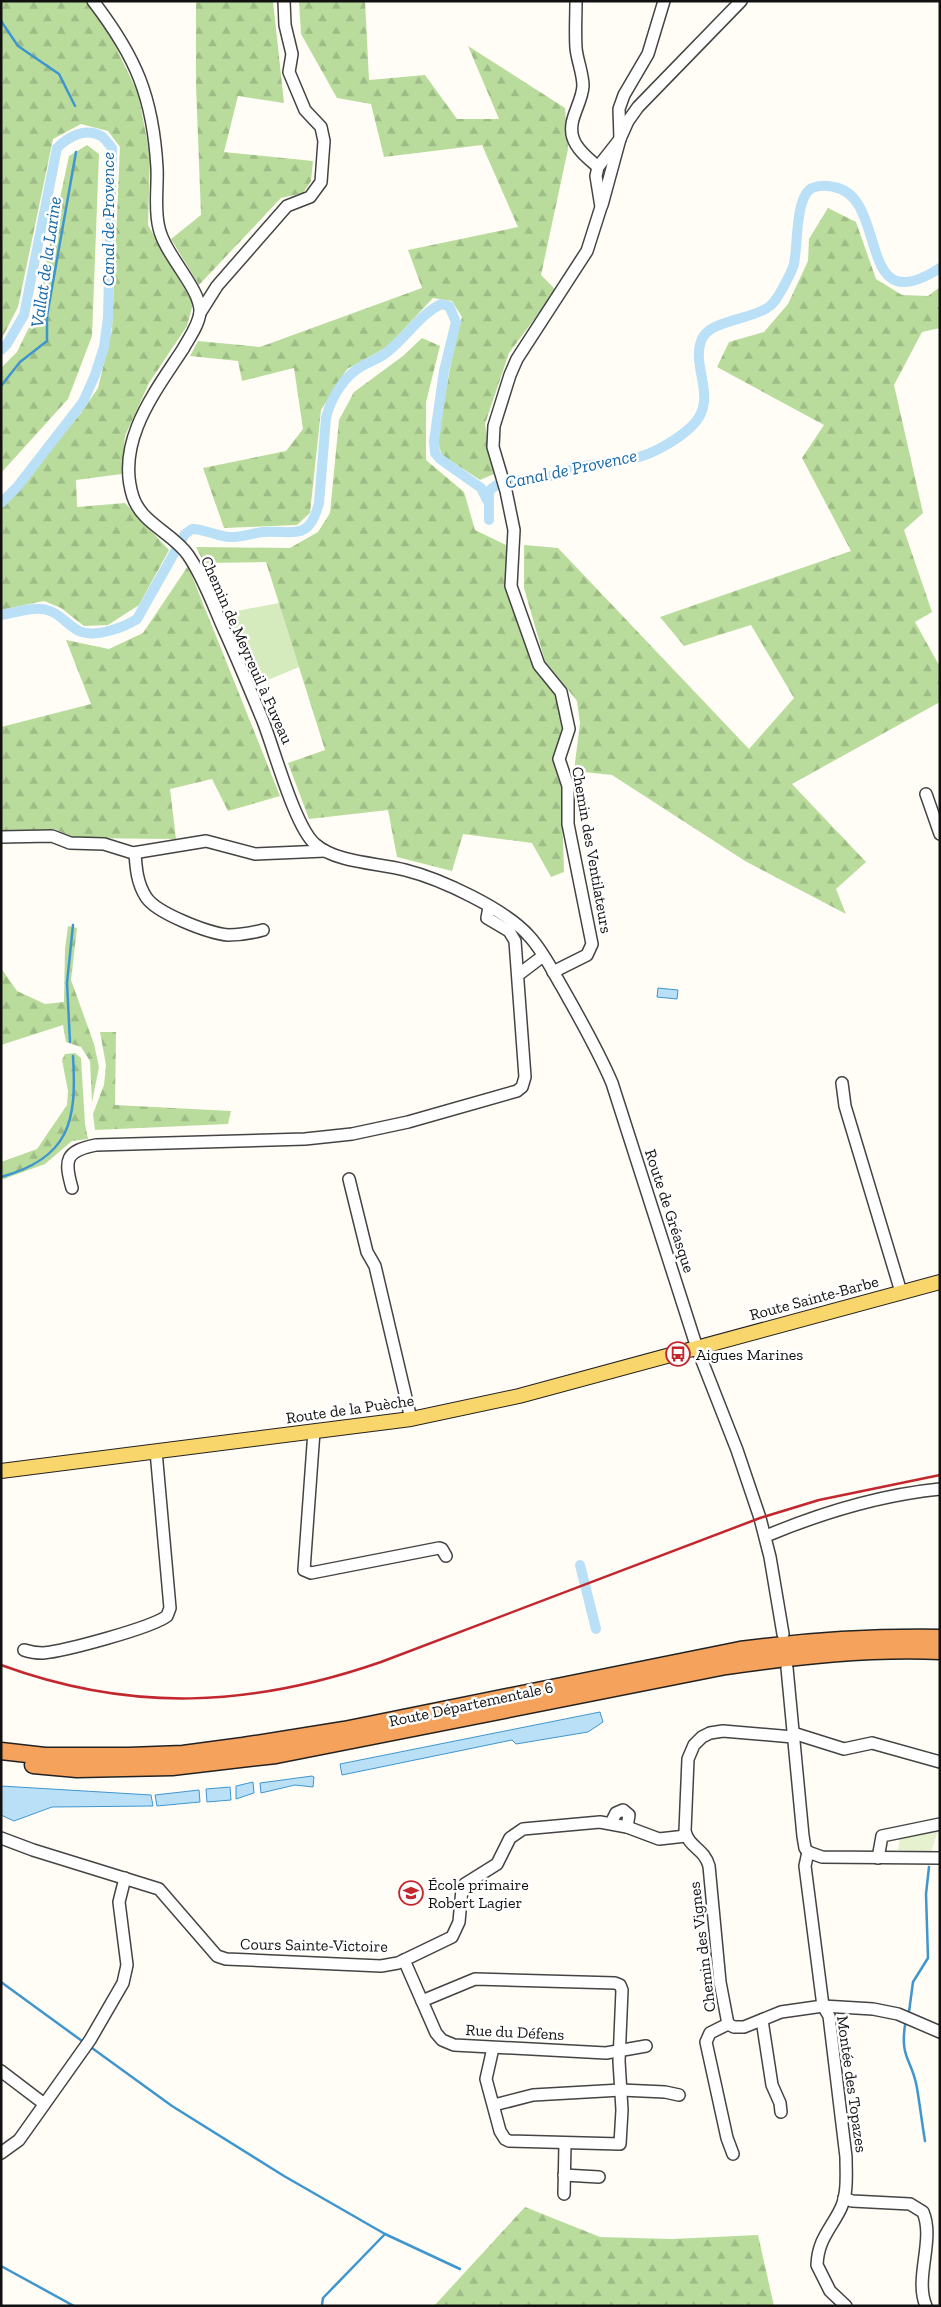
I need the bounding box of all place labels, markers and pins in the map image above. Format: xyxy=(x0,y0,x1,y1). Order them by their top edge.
bus stop icon: Aigues Marines xyxy=(665,1341,691,1367)
place label: Aigues Marines xyxy=(696,1345,803,1364)
place label: École primaire Robert Lagier xyxy=(428,1875,529,1912)
school or university icon: École primaire Robert Lagier xyxy=(398,1880,424,1906)

